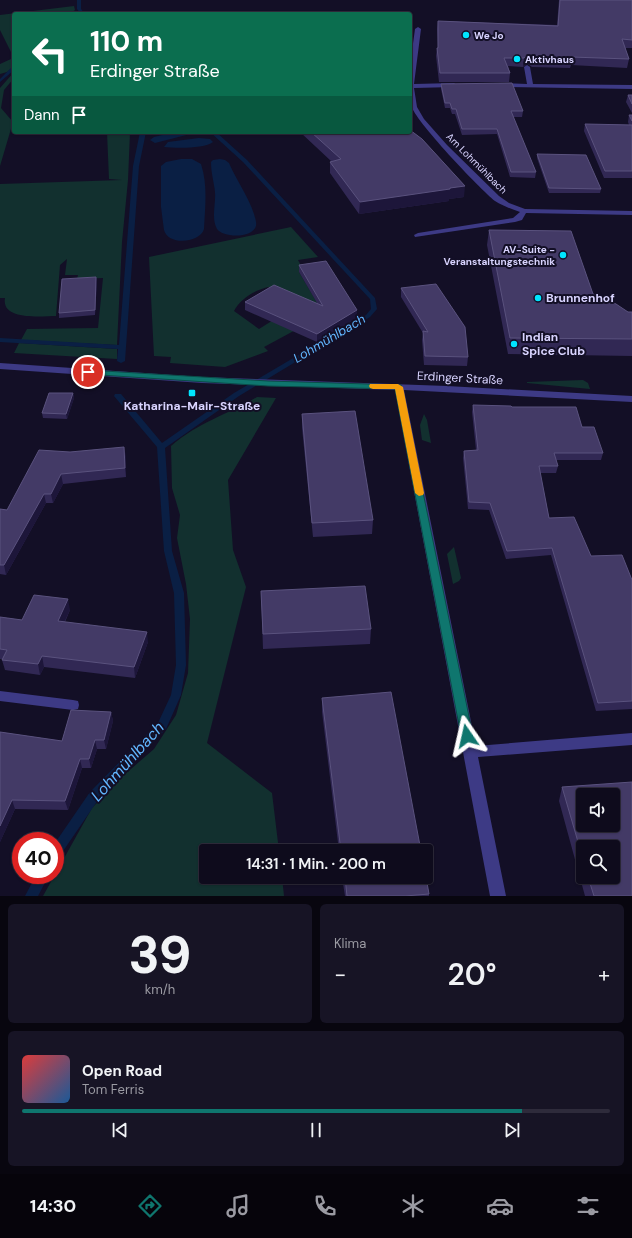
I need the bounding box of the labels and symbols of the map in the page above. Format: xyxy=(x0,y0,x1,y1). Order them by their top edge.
place label: We Jo xyxy=(474,29,504,42)
marker: We Jo xyxy=(461,30,471,40)
place label: Aktivhaus xyxy=(525,53,574,66)
marker: Aktivhaus xyxy=(512,54,522,64)
street label: Am Lohmühlbach xyxy=(444,130,510,197)
place label: AV-Suite - Veranstaltungstechnik xyxy=(443,243,555,268)
marker: AV-Suite - Veranstaltungstechnik xyxy=(558,250,568,260)
place label: Brunnenhof xyxy=(546,290,615,306)
marker: Brunnenhof xyxy=(533,293,543,303)
water label: Lohmühlbach xyxy=(290,310,369,367)
place label: Indian Spice Club xyxy=(522,329,585,359)
marker: Indian Spice Club xyxy=(509,339,519,349)
pin xyxy=(71,355,105,389)
street label: Erdinger Straße xyxy=(416,368,504,388)
marker: Katharina-Mair-Straße xyxy=(187,388,197,398)
place label: Katharina-Mair-Straße xyxy=(124,398,260,414)
position arrow xyxy=(446,715,488,757)
water label: Lohmühlbach xyxy=(86,717,169,806)
speed limit sign: 40 xyxy=(12,832,64,884)

